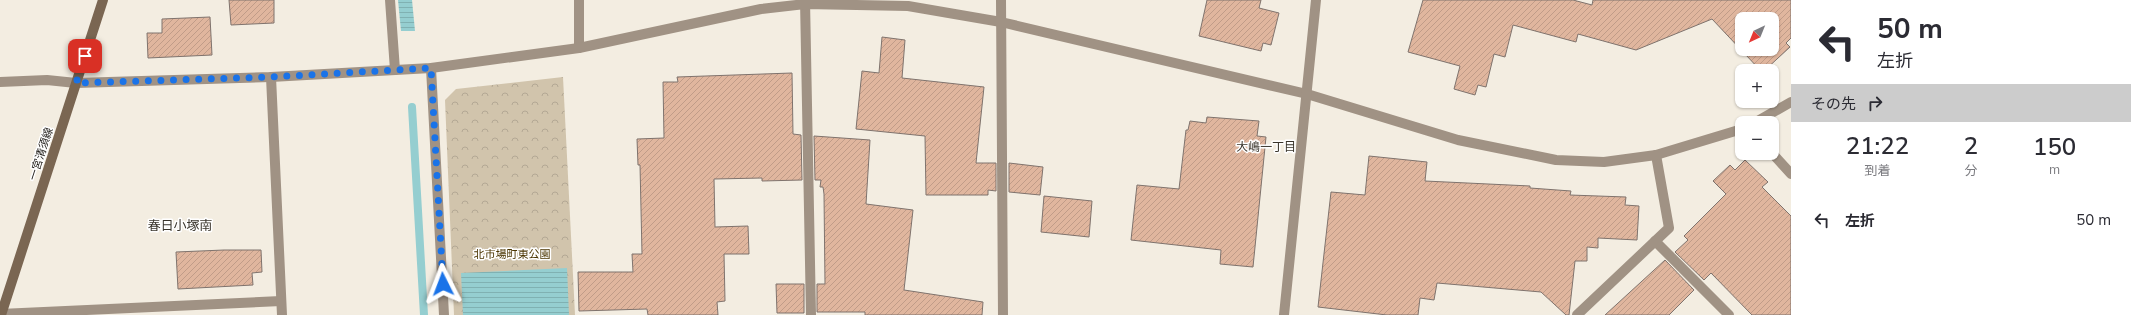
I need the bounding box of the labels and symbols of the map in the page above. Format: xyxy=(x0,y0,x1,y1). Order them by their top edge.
north arrow xyxy=(1735,12,1779,56)
pin xyxy=(68,39,102,73)
street label: 一宮清須線 xyxy=(25,126,57,182)
district label: 大嶋一丁目 xyxy=(1236,139,1296,155)
district label: 春日小塚南 xyxy=(147,217,213,235)
park label: 北市場町東公園 xyxy=(474,247,551,262)
position arrow xyxy=(422,263,464,305)

